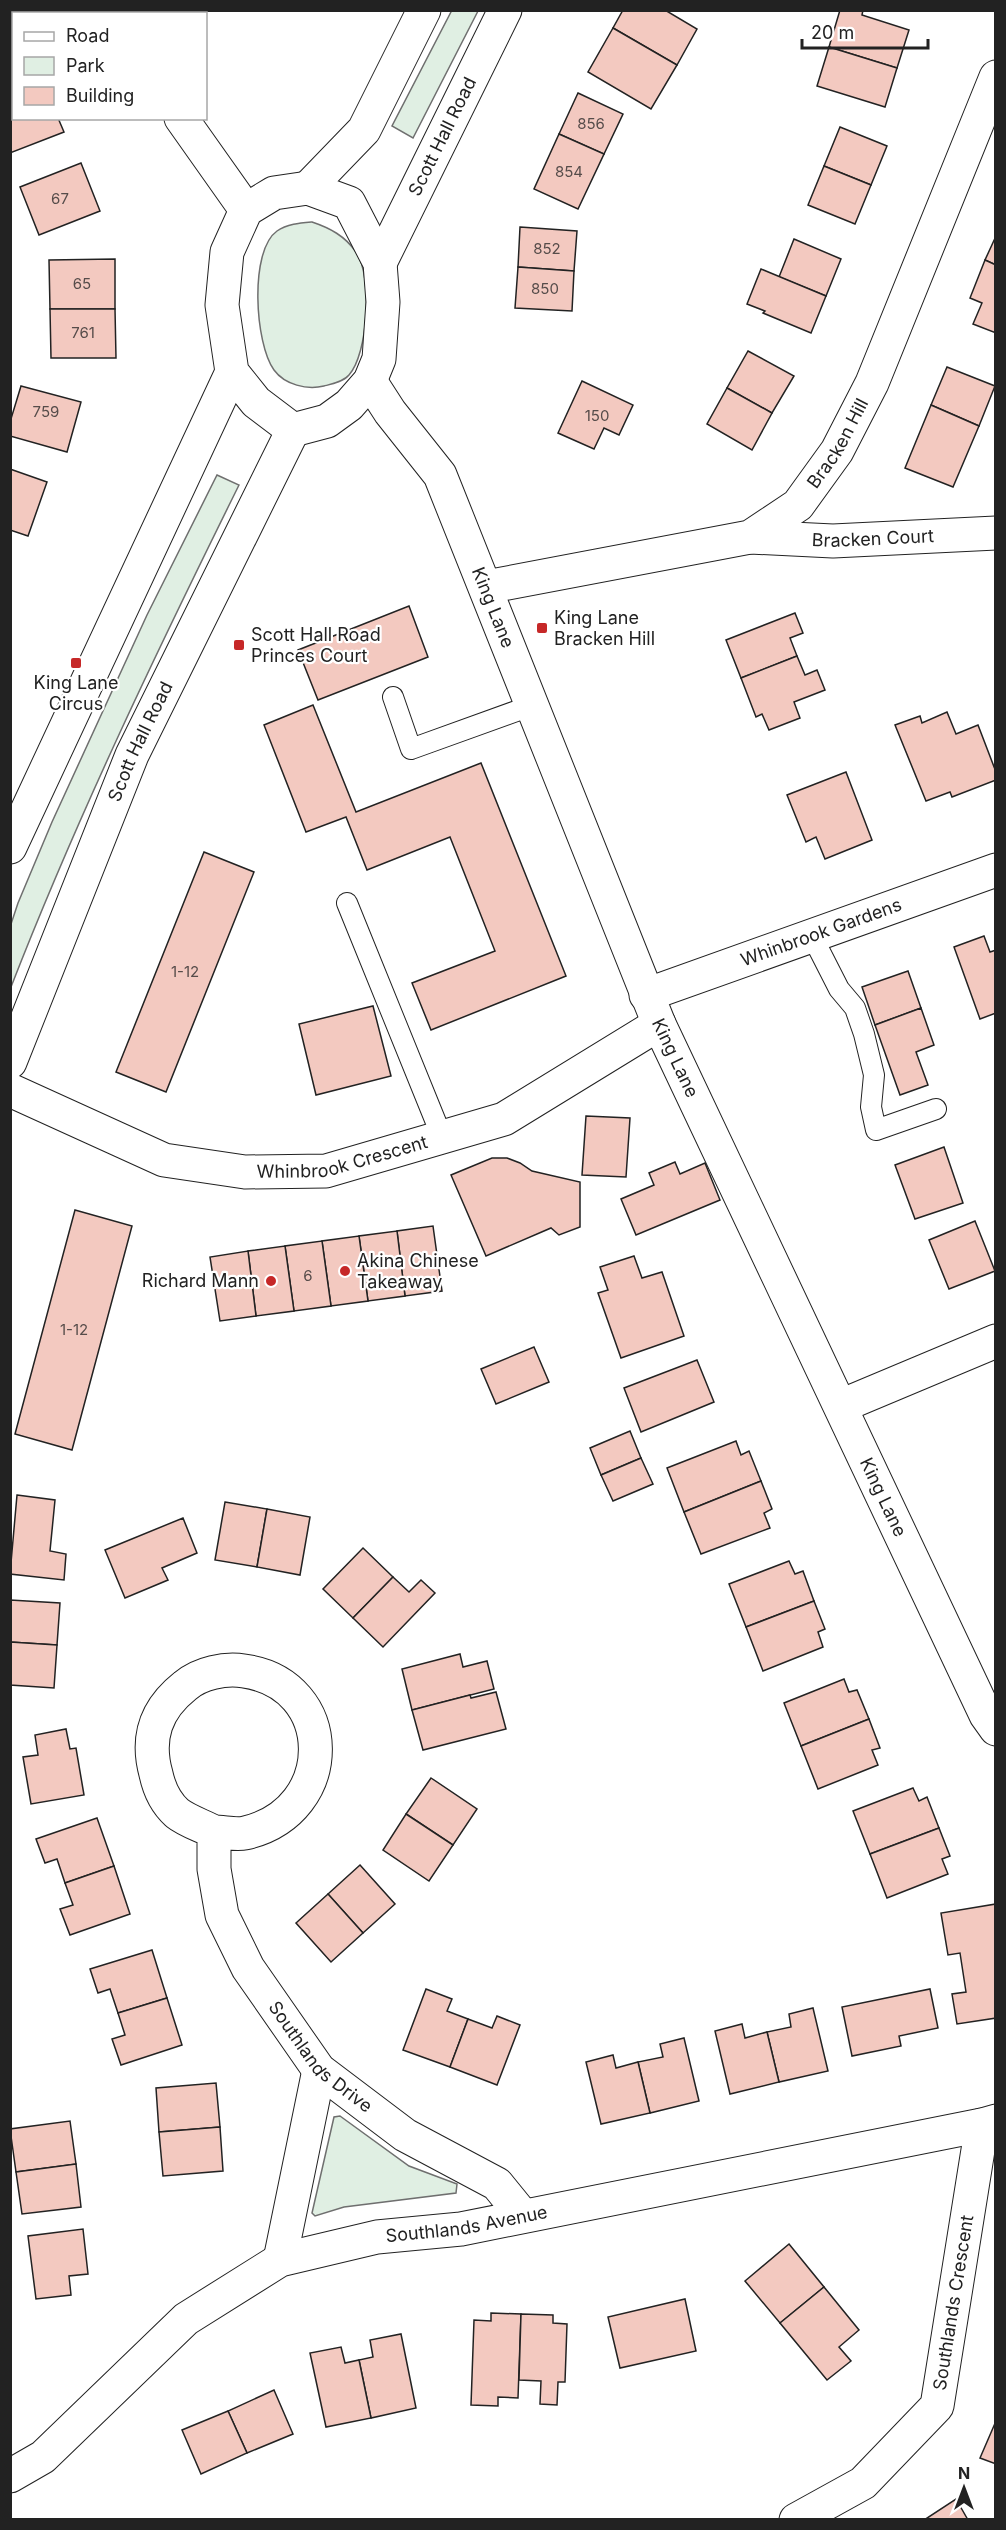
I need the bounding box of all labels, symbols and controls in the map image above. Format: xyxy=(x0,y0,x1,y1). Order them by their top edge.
legend xyxy=(12,12,207,120)
scale bar xyxy=(802,12,928,50)
text: 20 m xyxy=(811,22,854,43)
text: Road xyxy=(66,25,109,46)
text: Park xyxy=(66,55,105,76)
street label: Scott Hall Road xyxy=(404,74,480,199)
text: Building xyxy=(66,85,134,106)
house number: 856 xyxy=(577,114,605,133)
house number: 854 xyxy=(555,162,583,181)
house number: 67 xyxy=(51,189,69,208)
house number: 852 xyxy=(533,239,561,258)
house number: 65 xyxy=(73,274,91,293)
house number: 850 xyxy=(531,279,559,298)
house number: 761 xyxy=(71,323,95,342)
street label: Bracken Hill xyxy=(803,395,872,492)
house number: 759 xyxy=(33,402,59,421)
house number: 150 xyxy=(585,406,609,425)
street label: Bracken Court xyxy=(811,525,934,551)
street label: King Lane xyxy=(468,564,519,651)
place label: King Lane Bracken Hill xyxy=(554,607,655,649)
marker: King Lane Bracken Hill xyxy=(535,621,549,635)
place label: Scott Hall Road Princes Court xyxy=(251,624,381,666)
marker: Scott Hall Road Princes Court xyxy=(232,638,246,652)
marker: King Lane Circus xyxy=(69,656,83,670)
place label: King Lane Circus xyxy=(34,672,118,714)
street label: Scott Hall Road xyxy=(104,678,177,804)
street label: Whinbrook Gardens xyxy=(738,894,904,970)
house number: 1-12 xyxy=(171,962,199,981)
street label: King Lane xyxy=(648,1015,703,1101)
street label: Whinbrook Crescent xyxy=(257,1131,430,1182)
place label: Akina Chinese Takeaway xyxy=(357,1250,479,1292)
marker: Akina Chinese Takeaway xyxy=(338,1264,352,1278)
house number: 6 xyxy=(303,1266,313,1285)
place label: Richard Mann xyxy=(142,1270,259,1291)
marker: Richard Mann xyxy=(264,1274,278,1288)
house number: 1-12 xyxy=(60,1320,88,1339)
street label: King Lane xyxy=(856,1454,911,1540)
street label: Southlands Drive xyxy=(264,1997,377,2116)
street label: Southlands Avenue xyxy=(385,2201,549,2246)
street label: Southlands Crescent xyxy=(929,2213,977,2392)
north arrow xyxy=(934,2458,994,2518)
text: N xyxy=(958,2463,970,2483)

